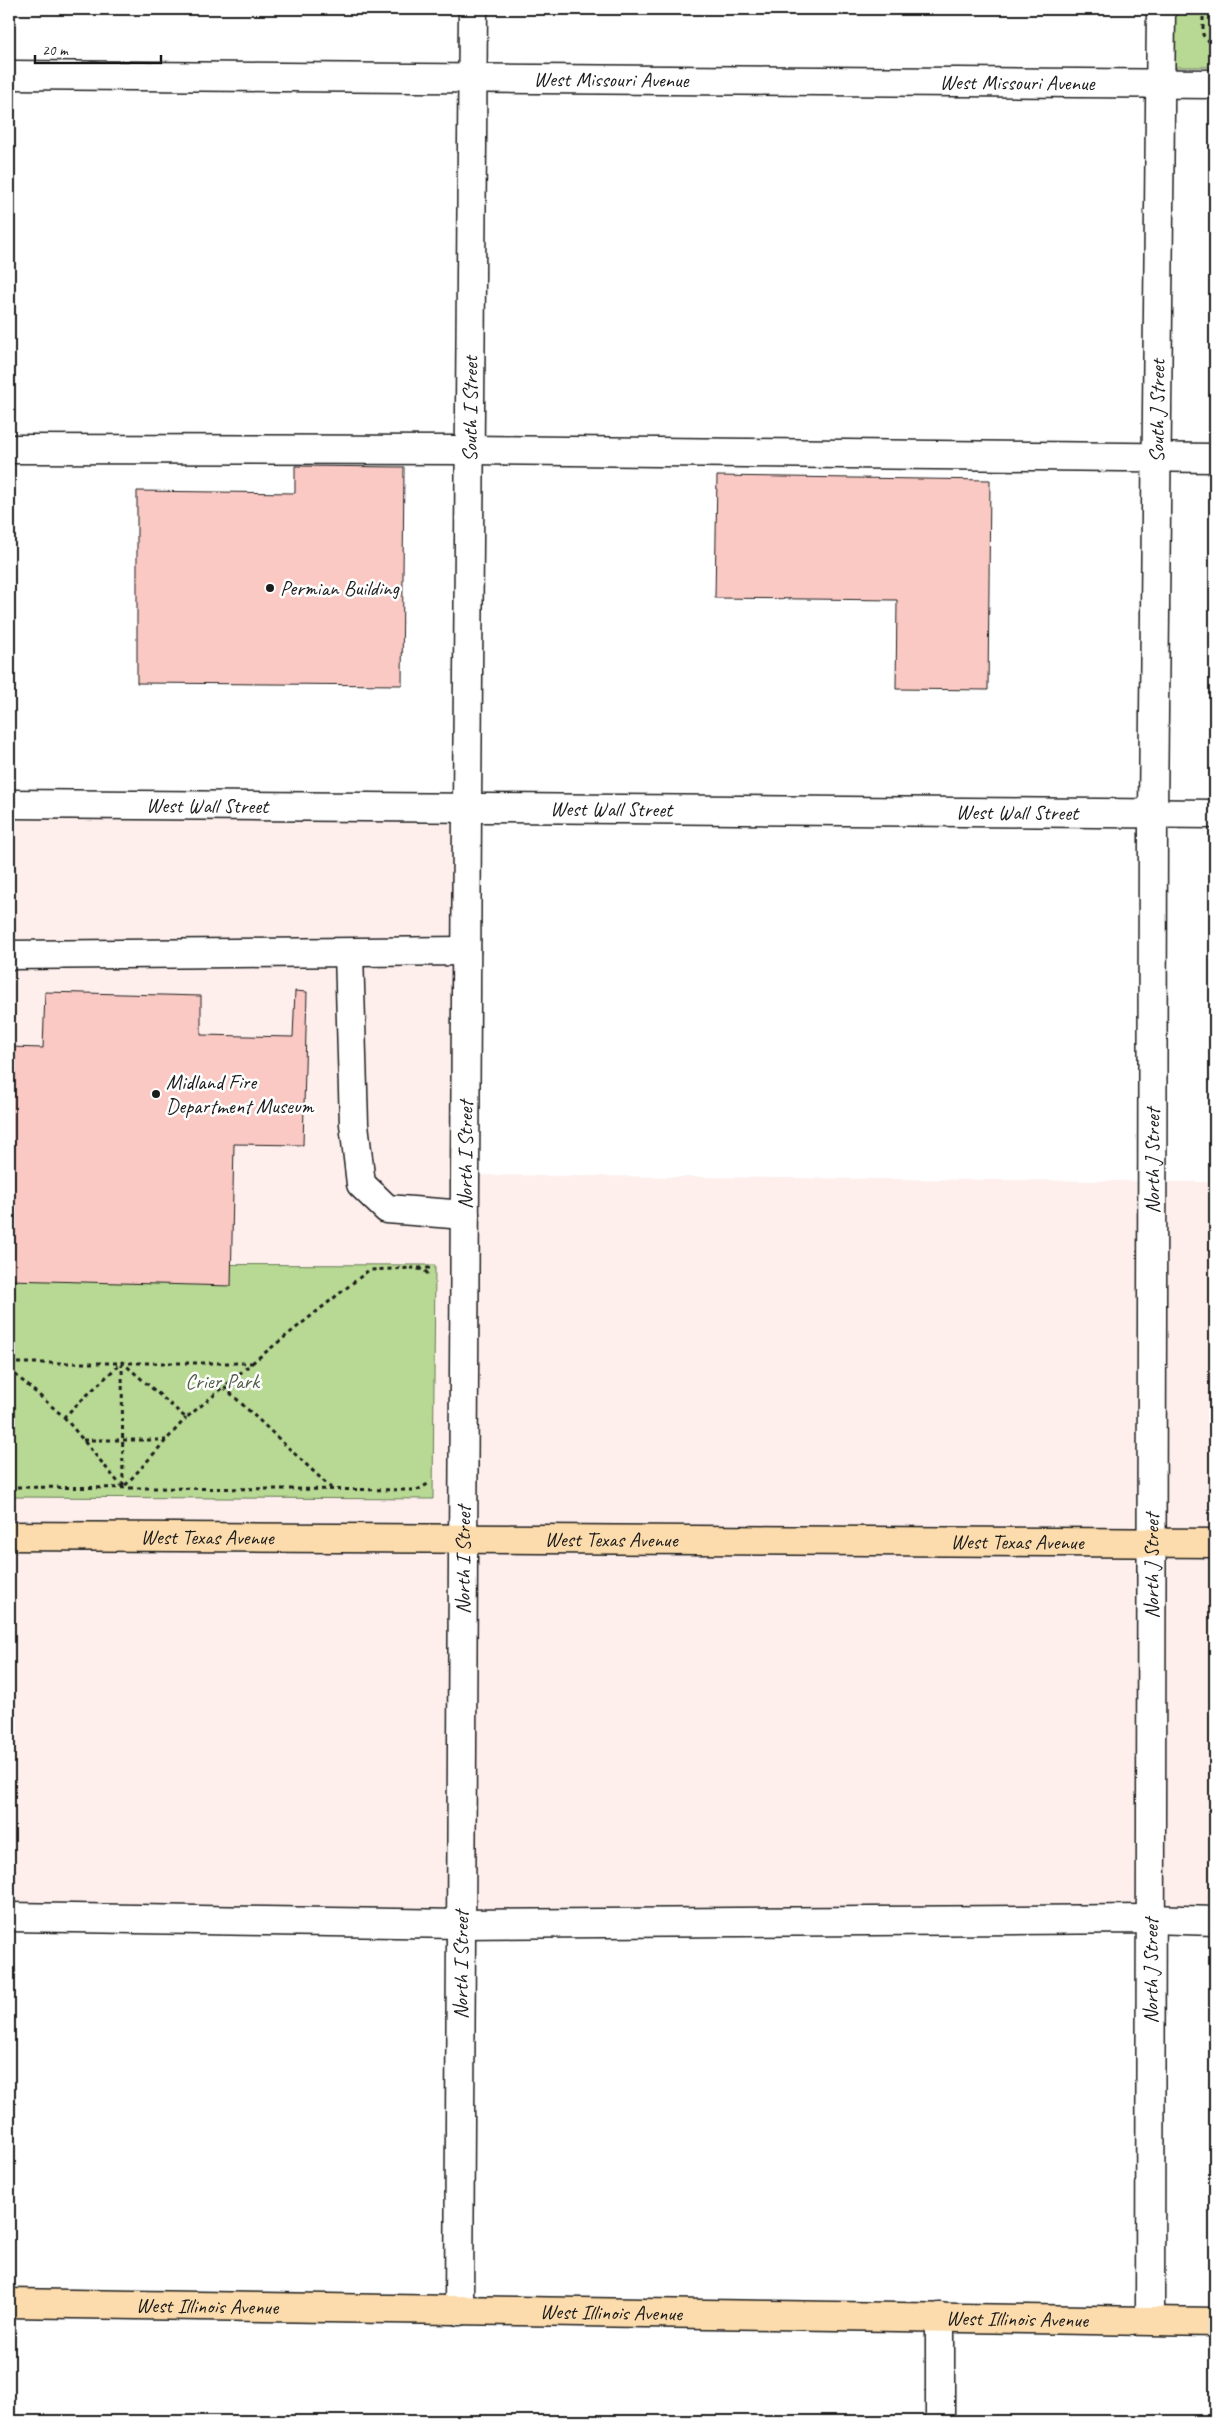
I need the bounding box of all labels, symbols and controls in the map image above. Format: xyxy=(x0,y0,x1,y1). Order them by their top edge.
scale bar xyxy=(35,32,161,64)
text: 20 m xyxy=(42,41,69,60)
street label: West Missouri Avenue xyxy=(533,66,690,93)
street label: West Missouri Avenue xyxy=(939,69,1096,96)
street label: South I Street xyxy=(457,354,483,462)
street label: South J Street xyxy=(1143,357,1171,463)
place label: Permian Building xyxy=(280,575,400,601)
marker: Permian Building xyxy=(264,582,276,594)
street label: West Wall Street xyxy=(146,792,270,819)
street label: West Wall Street xyxy=(550,795,674,823)
street label: West Wall Street xyxy=(956,799,1080,826)
place label: Midland Fire Department Museum xyxy=(166,1069,315,1119)
marker: Midland Fire Department Museum xyxy=(150,1088,162,1100)
street label: North I Street xyxy=(452,1098,478,1209)
street label: North J Street xyxy=(1139,1105,1165,1214)
park label: Crier Park xyxy=(185,1368,261,1394)
street label: North I Street xyxy=(450,1503,476,1614)
street label: North J Street xyxy=(1138,1510,1165,1619)
street label: West Texas Avenue xyxy=(140,1524,275,1551)
street label: West Texas Avenue xyxy=(544,1526,679,1553)
street label: West Texas Avenue xyxy=(950,1528,1085,1555)
street label: North I Street xyxy=(448,1908,474,2019)
street label: North J Street xyxy=(1138,1915,1164,2024)
street label: West Illinois Avenue xyxy=(136,2292,279,2320)
street label: West Illinois Avenue xyxy=(540,2298,683,2327)
street label: West Illinois Avenue xyxy=(946,2305,1089,2333)

